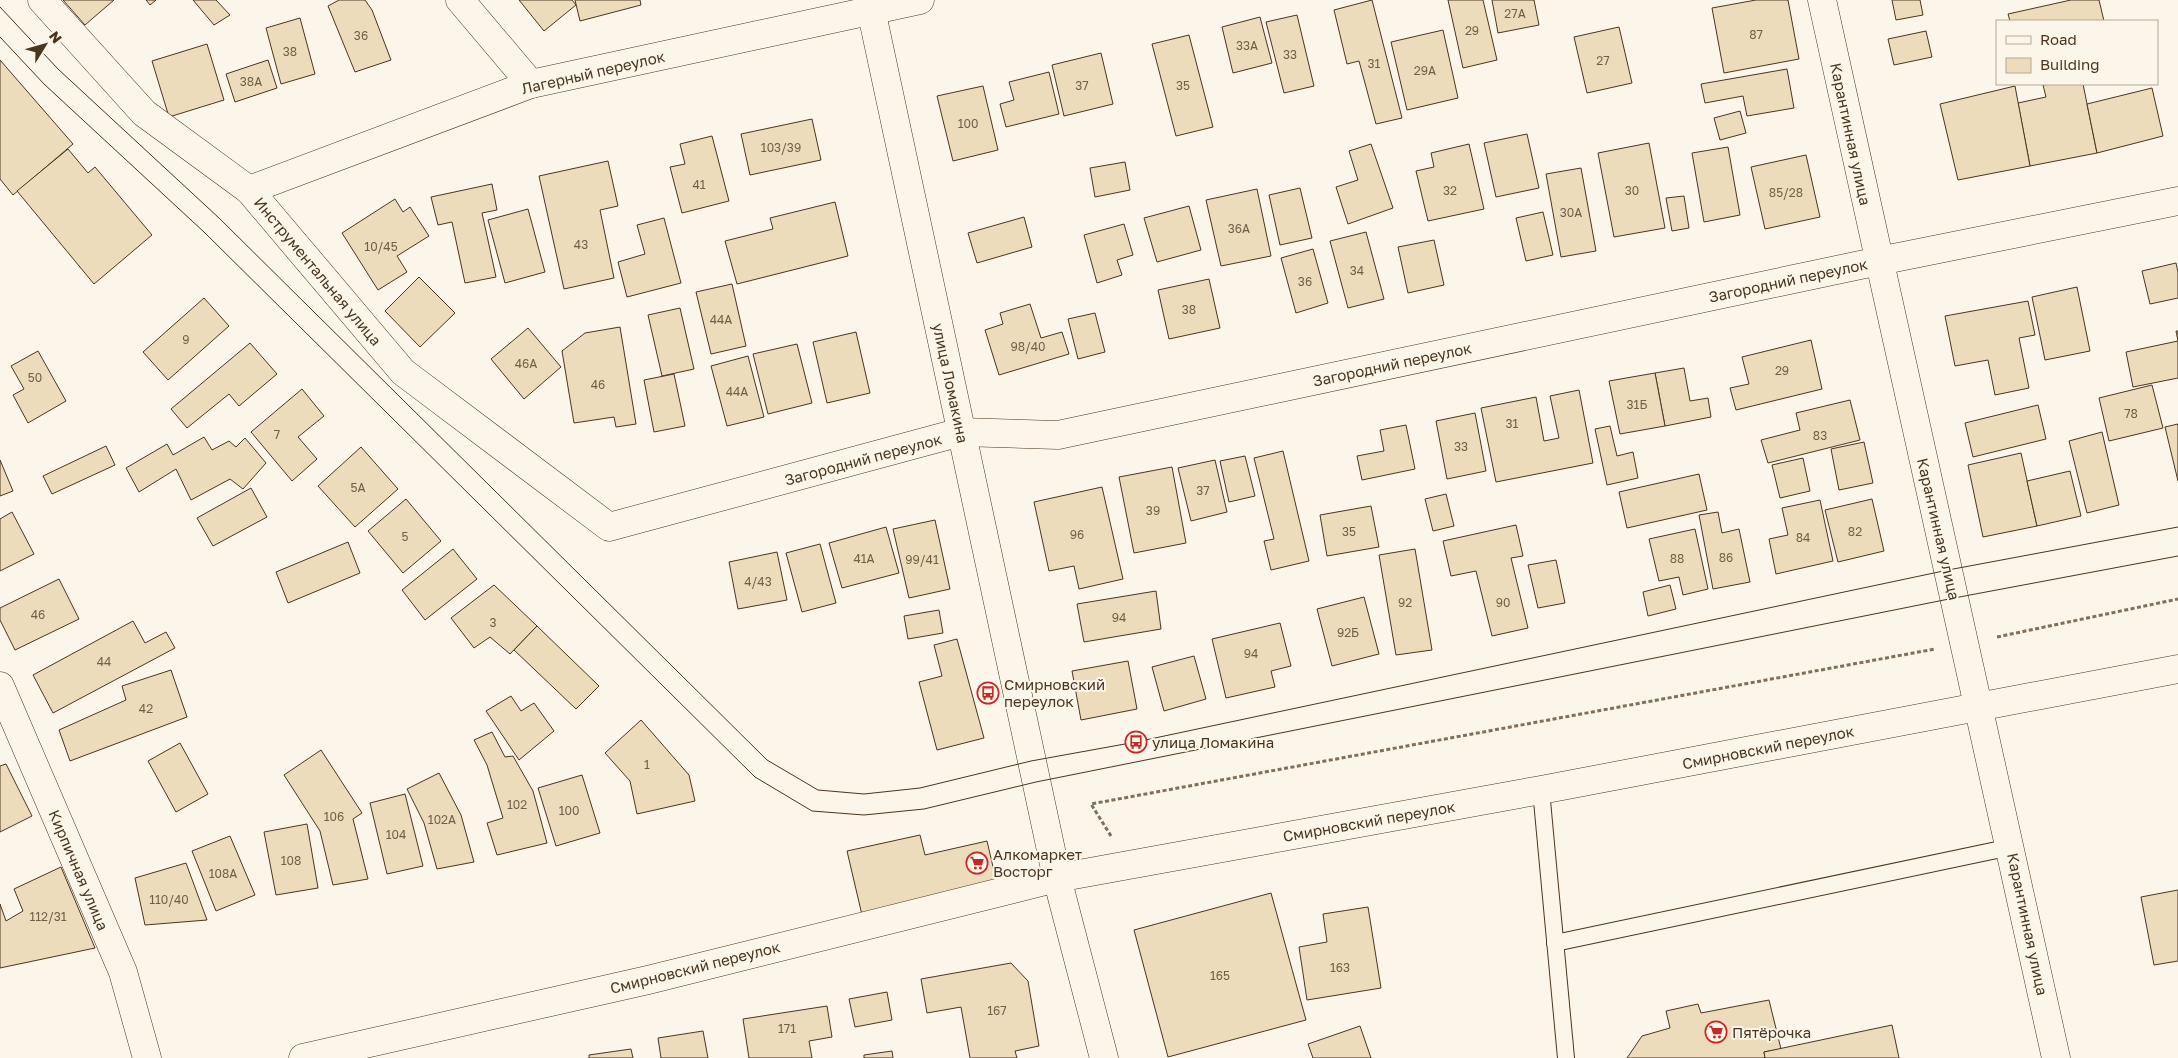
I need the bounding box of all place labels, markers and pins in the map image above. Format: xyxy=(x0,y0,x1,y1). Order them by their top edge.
place label: Смирновский переулок xyxy=(1004,675,1105,710)
bus stop icon: Смирновский переулок xyxy=(976,681,1000,705)
bus stop icon: улица Ломакина xyxy=(1124,730,1148,754)
place label: улица Ломакина xyxy=(1152,733,1274,751)
place label: Алкомаркет Восторг xyxy=(993,845,1083,880)
supermarket icon: Алкомаркет Восторг xyxy=(965,851,989,875)
supermarket icon: Пятёрочка xyxy=(1704,1020,1728,1044)
place label: Пятёрочка xyxy=(1732,1023,1811,1041)

